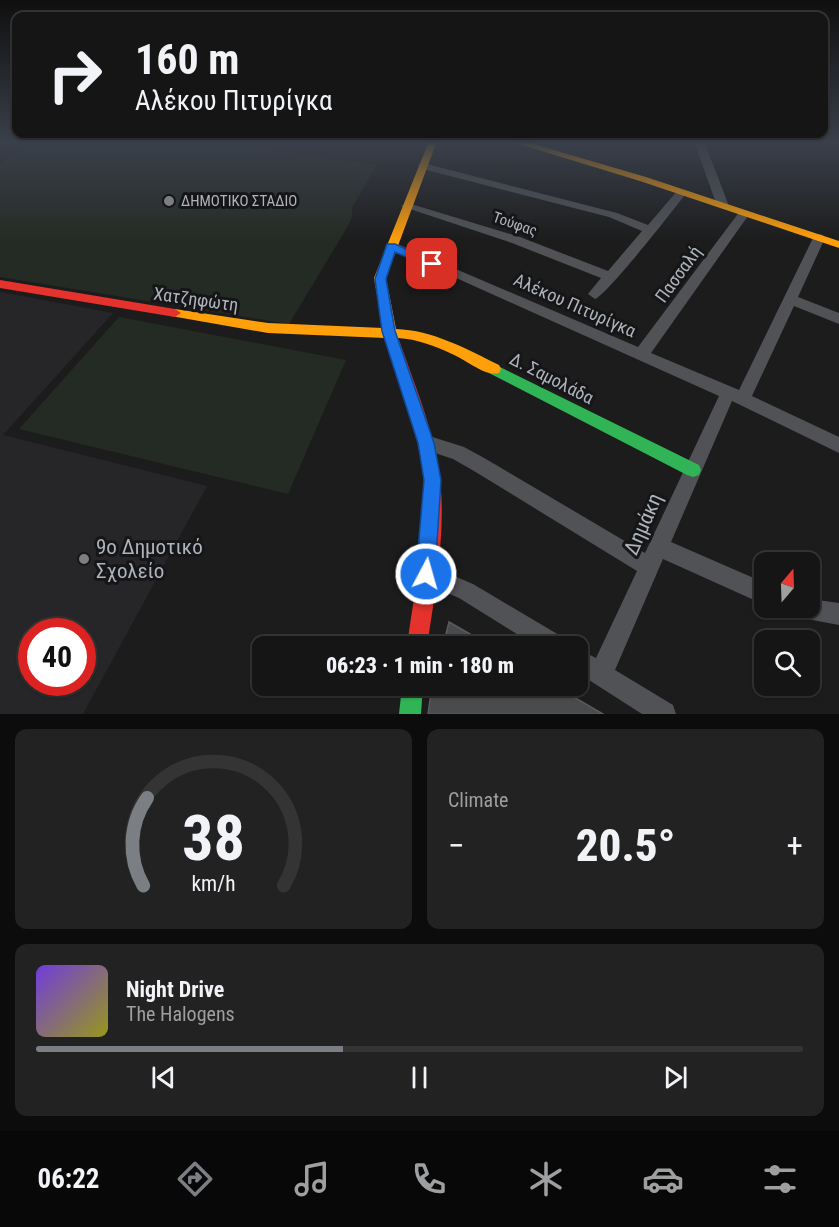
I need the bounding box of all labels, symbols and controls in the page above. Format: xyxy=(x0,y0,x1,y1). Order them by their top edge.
text: 160 m xyxy=(135,35,240,84)
icon: right xyxy=(36,36,114,114)
text: Αλέκου Πιτυρίγκα xyxy=(135,85,332,117)
place label: ΔΗΜΟΤΙΚΟ ΣΤΑΔΙΟ xyxy=(181,192,297,210)
marker: ΔΗΜΟΤΙΚΟ ΣΤΑΔΙΟ xyxy=(162,194,176,208)
street label: Τούφας xyxy=(491,208,539,240)
pin xyxy=(406,238,457,289)
street label: Πασσαλή xyxy=(650,242,706,306)
icon: arrive xyxy=(415,247,448,280)
street label: Αλέκου Πιτυρίγκα xyxy=(511,269,639,341)
street label: Χατζηφώτη xyxy=(152,283,240,315)
street label: Δ. Σαμολάδα xyxy=(506,348,598,408)
street label: Δημάκη xyxy=(619,489,667,559)
place label: 9ο Δημοτικό Σχολείο xyxy=(96,535,203,583)
position arrow xyxy=(394,542,458,606)
marker: 9ο Δημοτικό Σχολείο xyxy=(77,552,91,566)
north arrow xyxy=(754,552,820,618)
map controls xyxy=(754,552,820,696)
speed limit sign: 40 xyxy=(18,618,96,696)
button: search xyxy=(754,630,820,696)
text: 06:23 · 1 min · 180 m xyxy=(326,653,514,678)
text: Climate xyxy=(448,788,508,812)
text: 38 xyxy=(182,802,245,875)
text: 20.5° xyxy=(576,819,675,872)
text: − xyxy=(448,826,465,865)
text: + xyxy=(787,826,803,865)
text: km/h xyxy=(191,871,236,896)
text: Night Drive xyxy=(126,977,224,1002)
text: The Halogens xyxy=(126,1002,235,1026)
icon: previous xyxy=(147,1061,180,1094)
icon: pause xyxy=(403,1061,436,1094)
icon: next xyxy=(659,1061,692,1094)
icon: directions xyxy=(174,1158,216,1200)
icon: music xyxy=(291,1158,333,1200)
icon: phone xyxy=(408,1158,450,1200)
icon: climate xyxy=(525,1158,567,1200)
icon: car xyxy=(642,1158,684,1200)
icon: filters xyxy=(759,1158,801,1200)
text: 06:22 xyxy=(38,1163,99,1195)

